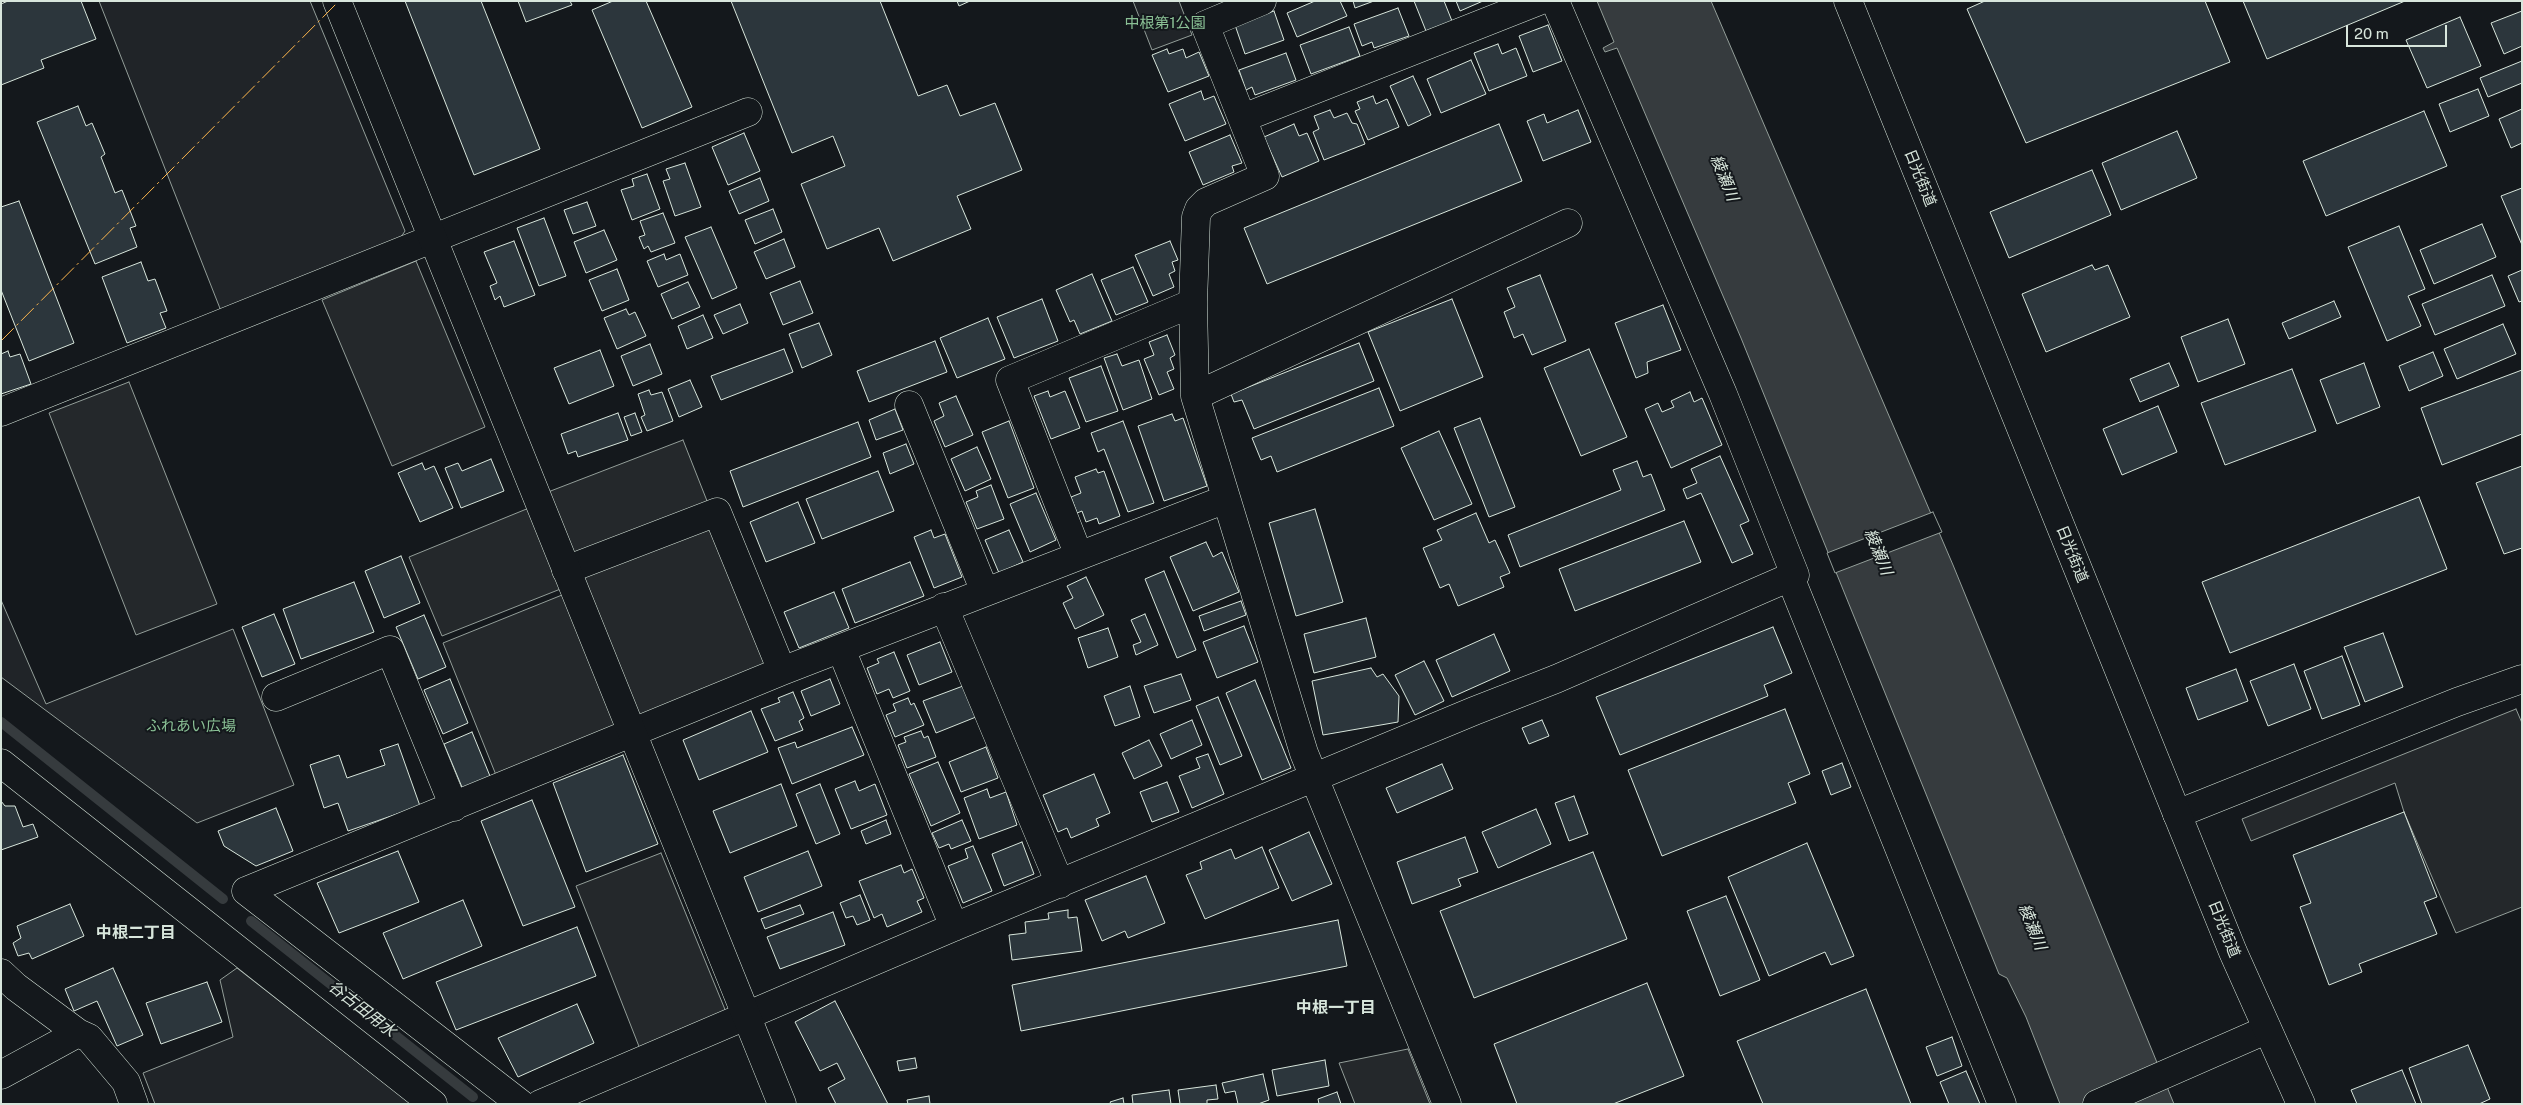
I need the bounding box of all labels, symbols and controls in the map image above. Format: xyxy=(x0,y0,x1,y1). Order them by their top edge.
park label: 中根第1公園 xyxy=(1124,14,1206,32)
scale bar xyxy=(2348,15,2449,47)
text: 20 m xyxy=(2354,25,2389,42)
street label: 日光街道 xyxy=(1900,147,1940,209)
water label: 綾瀬川 xyxy=(1706,152,1742,204)
street label: 日光街道 xyxy=(2052,523,2092,585)
water label: 綾瀬川 xyxy=(1860,526,1896,578)
park label: ふれあい広場 xyxy=(146,717,236,735)
street label: 日光街道 xyxy=(2204,898,2244,960)
water label: 綾瀬川 xyxy=(2014,901,2050,953)
district label: 中根二丁目 xyxy=(96,923,176,943)
water label: 谷古田用水 xyxy=(325,977,399,1041)
district label: 中根一丁目 xyxy=(1296,998,1376,1018)

